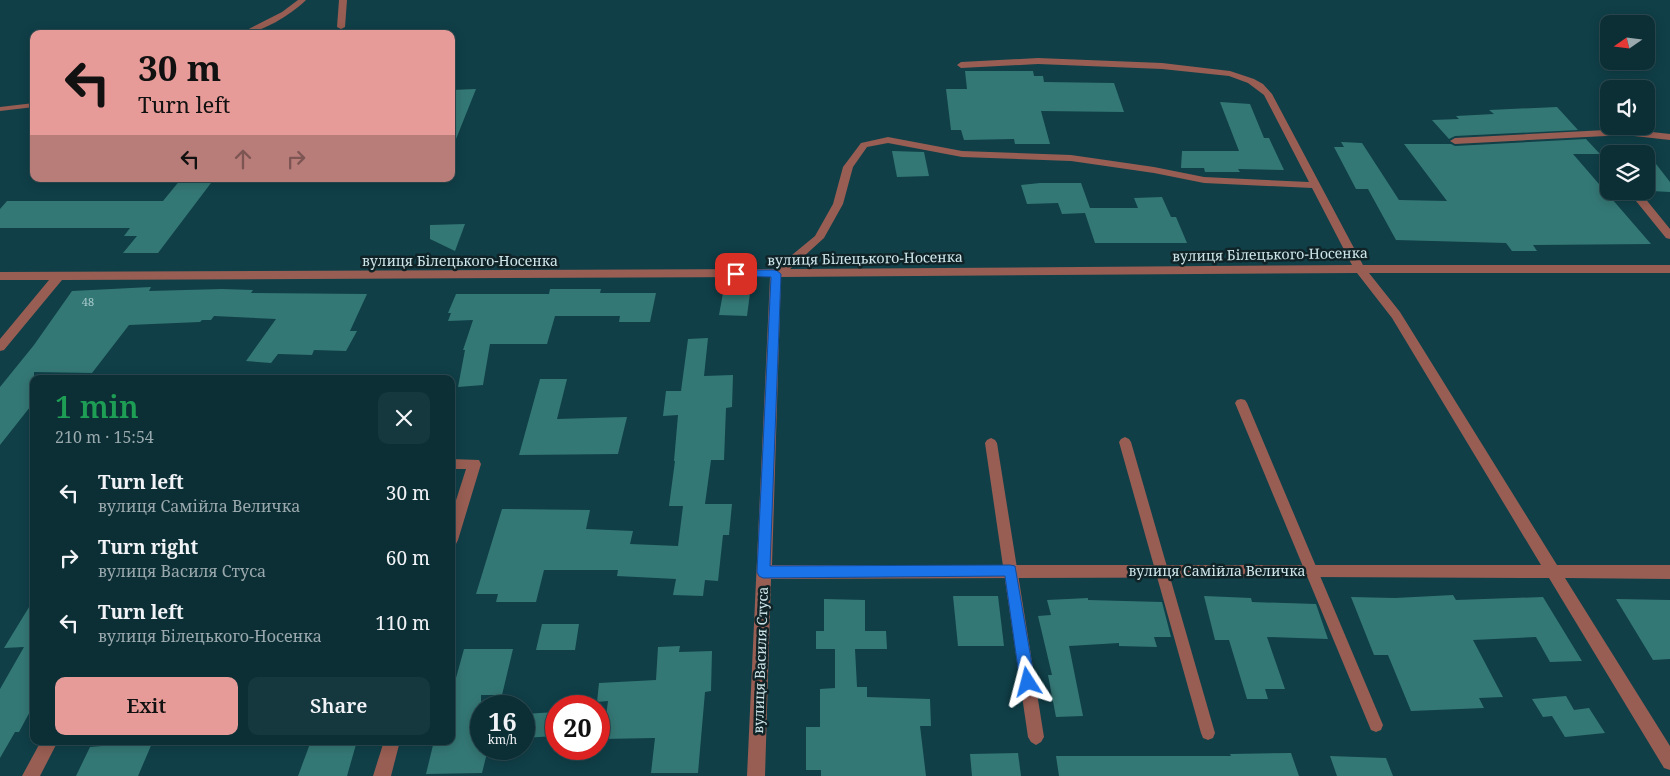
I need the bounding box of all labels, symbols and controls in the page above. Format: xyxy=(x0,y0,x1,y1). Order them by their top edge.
north arrow xyxy=(1600,15,1655,70)
map controls xyxy=(1600,15,1655,200)
text: 30 m xyxy=(138,44,221,91)
icon: left xyxy=(55,50,120,115)
button: sound xyxy=(1600,80,1655,135)
text: Turn left xyxy=(138,89,230,119)
icon: left xyxy=(176,145,204,173)
icon: ahead xyxy=(229,145,257,173)
icon: right xyxy=(282,145,310,173)
button: layers xyxy=(1600,145,1655,200)
street label: вулиця Білецького-Носенка xyxy=(1172,243,1368,265)
street label: вулиця Білецького-Носенка xyxy=(767,247,963,269)
street label: вулиця Білецького-Носенка xyxy=(362,251,558,270)
pin xyxy=(715,253,757,295)
icon: arrive xyxy=(722,260,750,288)
house number: 48 xyxy=(82,294,94,309)
text: 1 min xyxy=(55,386,139,427)
button: close xyxy=(378,392,430,444)
text: 210 m · 15:54 xyxy=(55,426,154,448)
text: Turn left xyxy=(98,469,184,495)
icon: left xyxy=(55,479,83,507)
text: 30 m xyxy=(386,480,430,506)
text: вулиця Самійла Величка xyxy=(98,495,300,517)
text: Turn right xyxy=(98,534,198,560)
icon: right xyxy=(55,544,83,572)
text: 60 m xyxy=(386,545,430,571)
text: вулиця Василя Стуса xyxy=(98,560,266,582)
street label: вулиця Самійла Величка xyxy=(1128,561,1306,580)
street label: вулиця Василя Стуса xyxy=(748,586,772,734)
text: Turn left xyxy=(98,599,184,625)
icon: left xyxy=(55,609,83,637)
text: 110 m xyxy=(375,610,430,636)
text: вулиця Білецького-Носенка xyxy=(98,625,322,647)
position arrow xyxy=(1001,655,1053,707)
button: Exit xyxy=(55,677,238,735)
button: Share xyxy=(248,677,430,735)
speed limit sign: 20 xyxy=(545,695,610,760)
text: 16 xyxy=(488,704,517,738)
text: km/h xyxy=(488,731,517,748)

